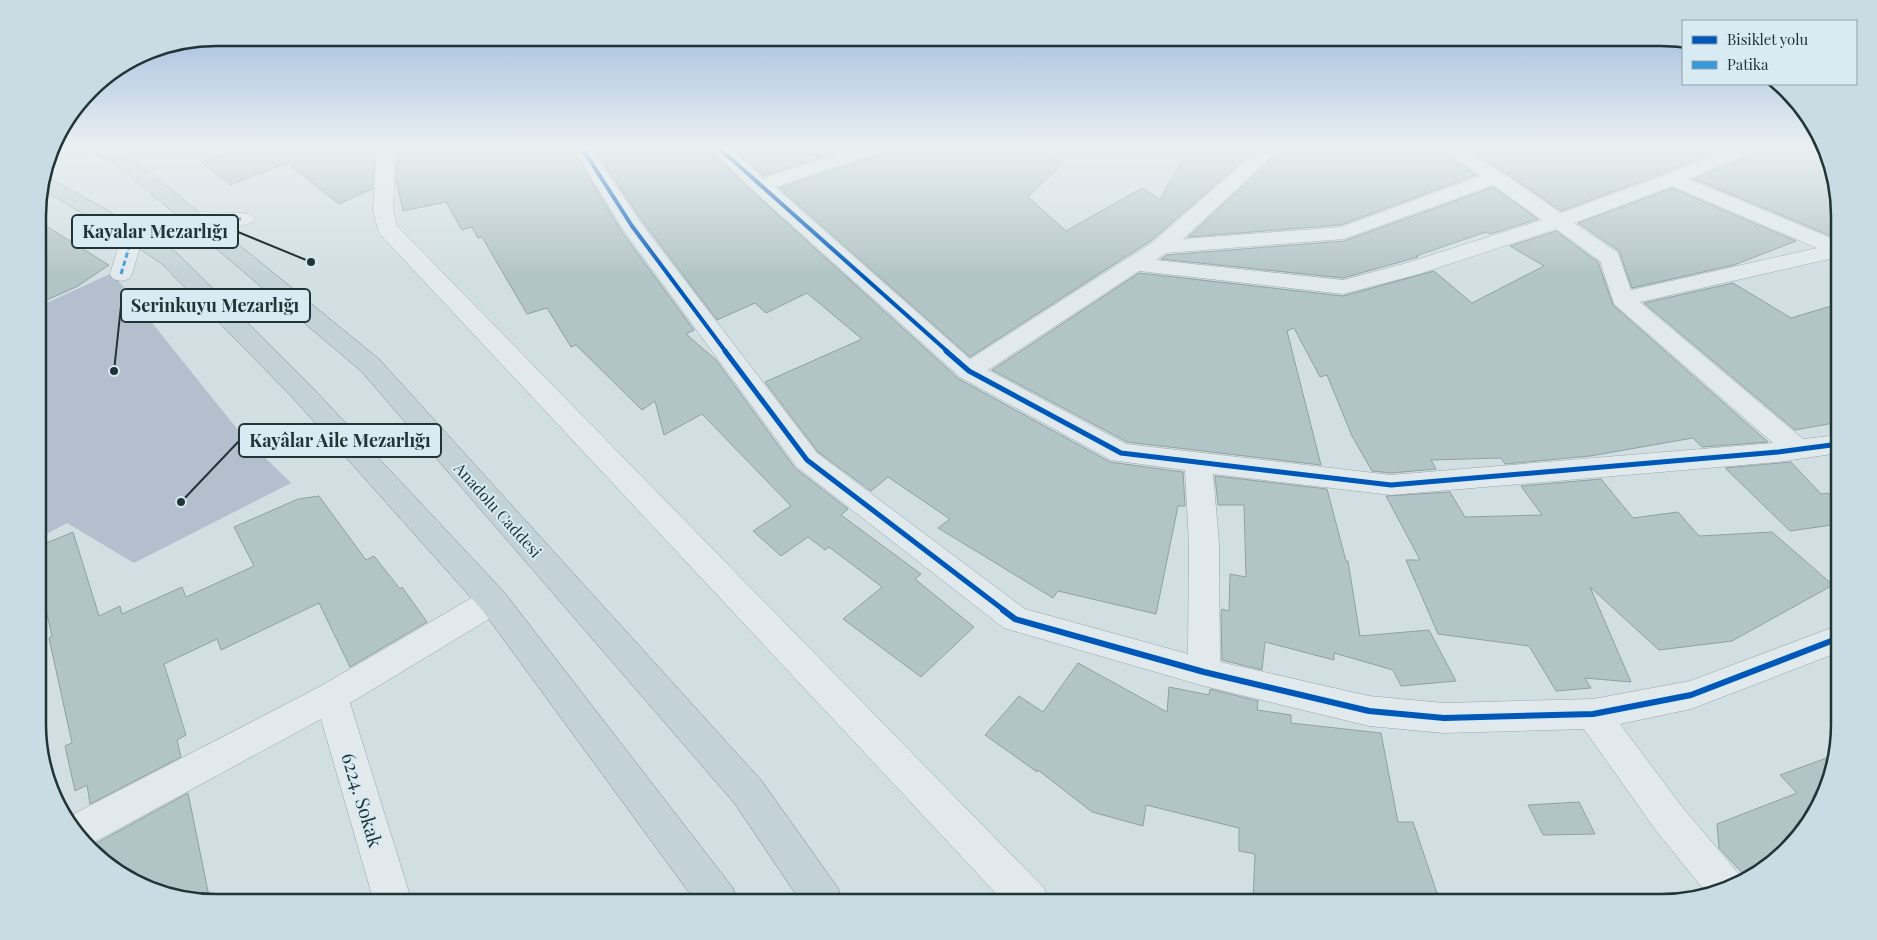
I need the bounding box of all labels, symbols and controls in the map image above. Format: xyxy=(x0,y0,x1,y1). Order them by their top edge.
legend xyxy=(1682,20,1857,85)
text: Bisiklet yolu xyxy=(1727,29,1808,49)
text: Patika xyxy=(1727,54,1769,74)
callout: Kayalar Mezarlığı xyxy=(72,215,238,248)
text: Kayalar Mezarlığı xyxy=(82,219,228,243)
callout: Serinkuyu Mezarlığı xyxy=(121,289,310,322)
text: Serinkuyu Mezarlığı xyxy=(131,293,300,317)
callout: Kayâlar Aile Mezarlığı xyxy=(239,424,441,457)
text: Kayâlar Aile Mezarlığı xyxy=(249,428,431,452)
street label: Anadolu Caddesi xyxy=(449,457,547,562)
street label: 6224. Sokak xyxy=(336,749,390,851)

